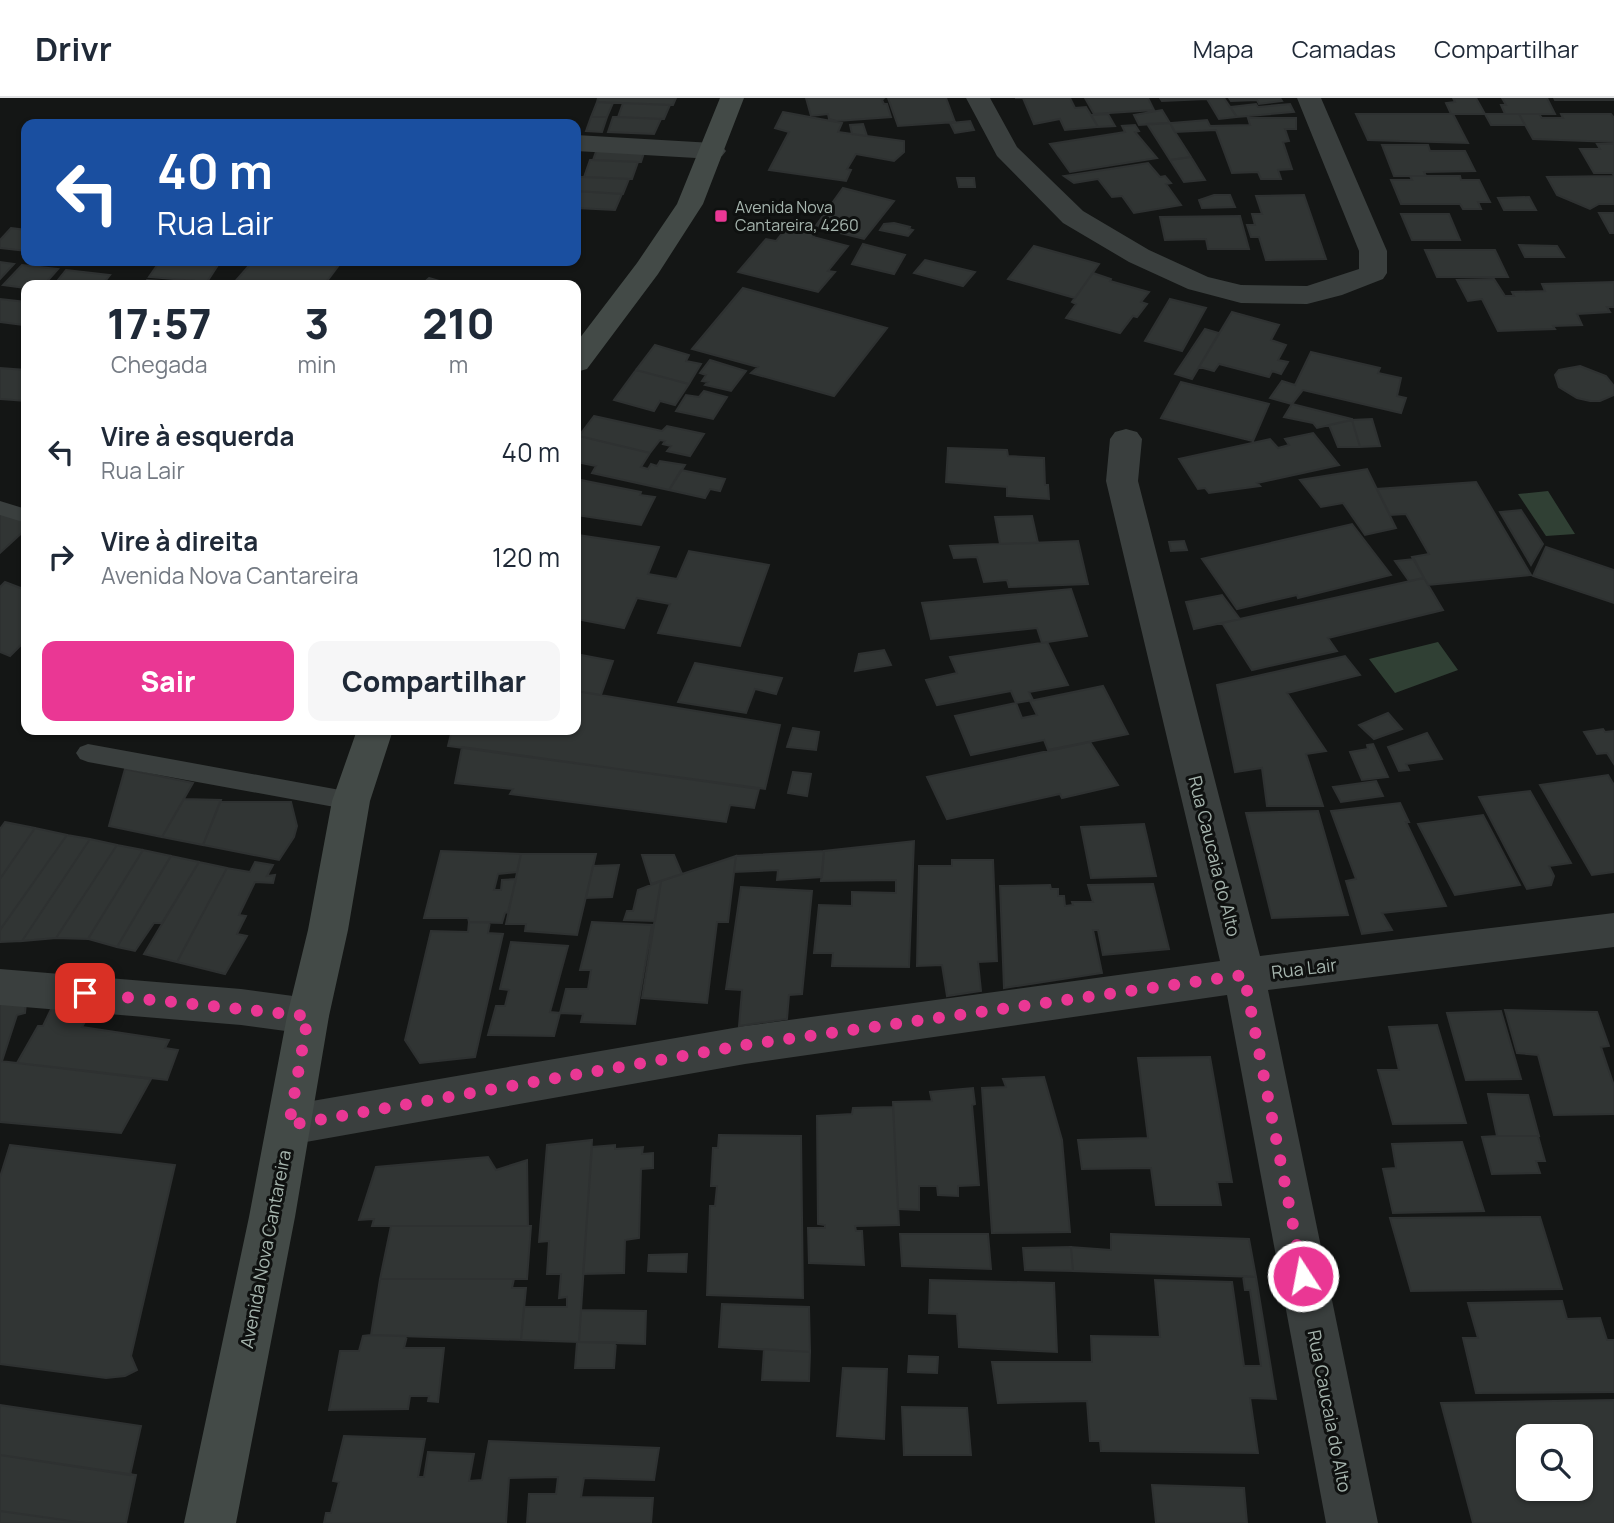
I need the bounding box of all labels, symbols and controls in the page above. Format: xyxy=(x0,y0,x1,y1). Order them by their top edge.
text: Drivr xyxy=(35,26,112,71)
text: Mapa xyxy=(1193,32,1254,65)
text: Camadas xyxy=(1292,32,1396,65)
text: Compartilhar xyxy=(1434,32,1579,65)
text: 40 m xyxy=(157,137,273,204)
icon: left xyxy=(42,147,133,238)
place label: Avenida Nova Cantareira, 4260 xyxy=(735,196,859,236)
text: Rua Lair xyxy=(157,201,273,245)
marker: Avenida Nova Cantareira, 4260 xyxy=(713,208,729,224)
text: 17:57 xyxy=(107,294,212,352)
text: 3 xyxy=(304,294,329,352)
text: 210 xyxy=(422,294,495,352)
text: Chegada xyxy=(111,348,207,380)
text: min xyxy=(298,348,336,380)
text: m xyxy=(449,348,468,380)
text: Vire à esquerda xyxy=(101,418,294,454)
icon: left xyxy=(42,433,80,471)
text: 40 m xyxy=(502,434,560,470)
text: Rua Lair xyxy=(101,454,185,486)
text: Vire à direita xyxy=(101,523,258,559)
icon: right xyxy=(42,538,80,576)
text: 120 m xyxy=(492,539,560,575)
text: Avenida Nova Cantareira xyxy=(101,559,359,591)
button: Sair xyxy=(42,641,294,721)
button: Compartilhar xyxy=(308,641,560,721)
street label: Rua Caucaia do Alto xyxy=(1183,773,1247,939)
street label: Rua Lair xyxy=(1270,952,1338,984)
pin xyxy=(55,963,115,1023)
icon: arrive xyxy=(66,974,104,1012)
street label: Avenida Nova Cantareira xyxy=(234,1148,296,1350)
position arrow xyxy=(1266,1239,1340,1313)
street label: Rua Caucaia do Alto xyxy=(1302,1328,1358,1494)
map controls xyxy=(1516,1424,1593,1501)
button: search xyxy=(1516,1424,1593,1501)

